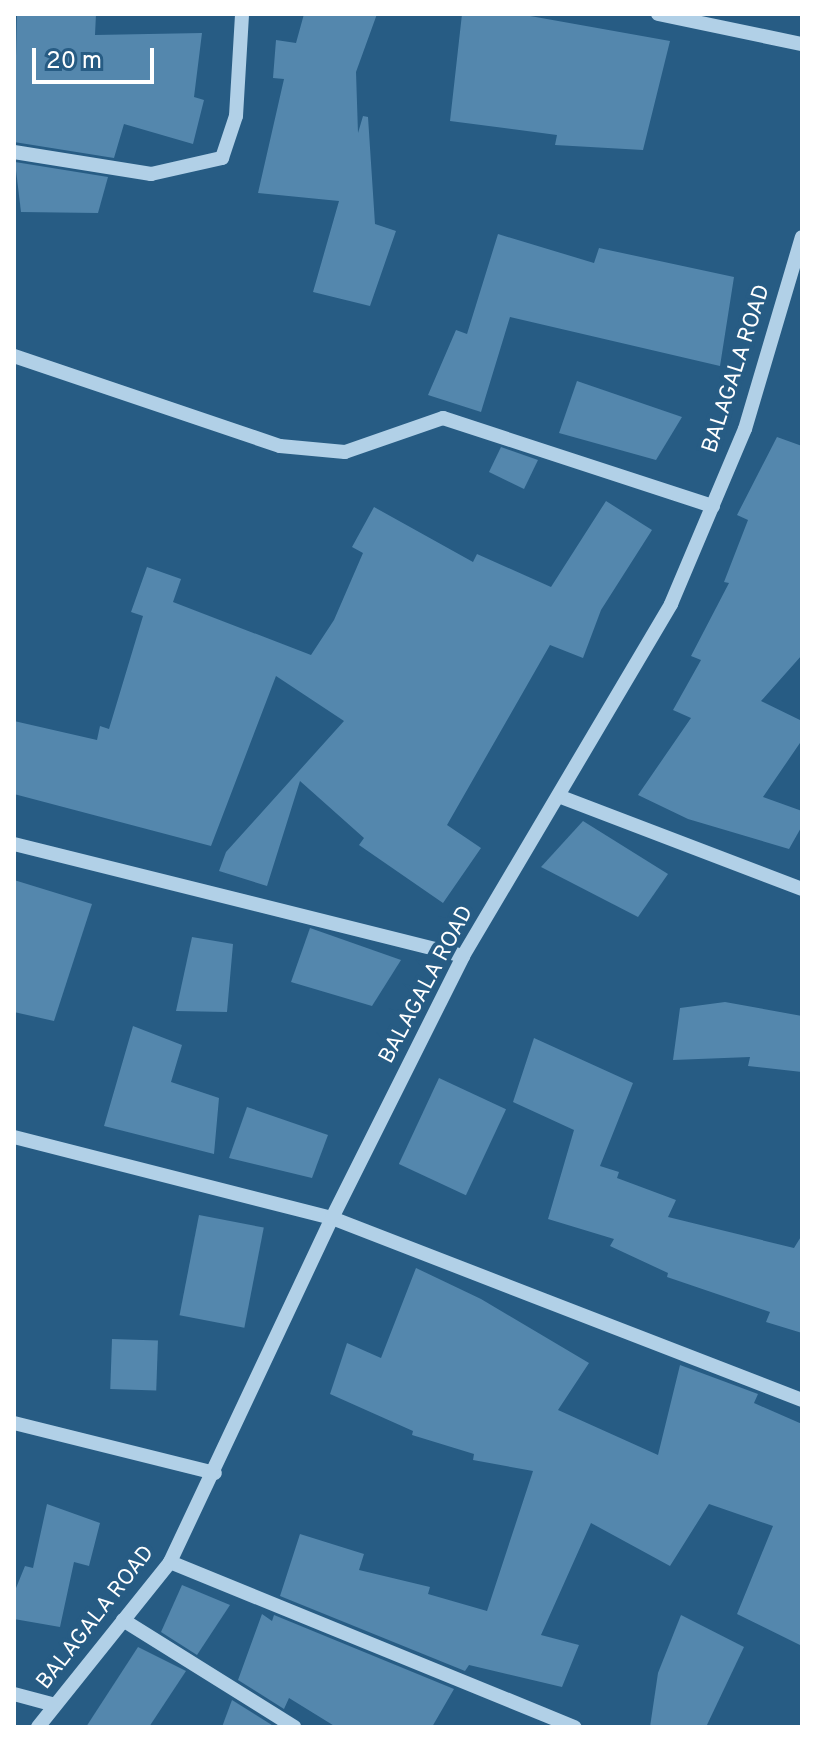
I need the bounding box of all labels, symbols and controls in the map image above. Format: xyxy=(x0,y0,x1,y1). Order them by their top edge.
scale bar xyxy=(36,32,158,82)
text: 20 m xyxy=(46,47,102,77)
street label: BALAGALA ROAD xyxy=(697,281,777,457)
street label: BALAGALA ROAD xyxy=(374,901,480,1069)
street label: BALAGALA ROAD xyxy=(31,1540,161,1696)

